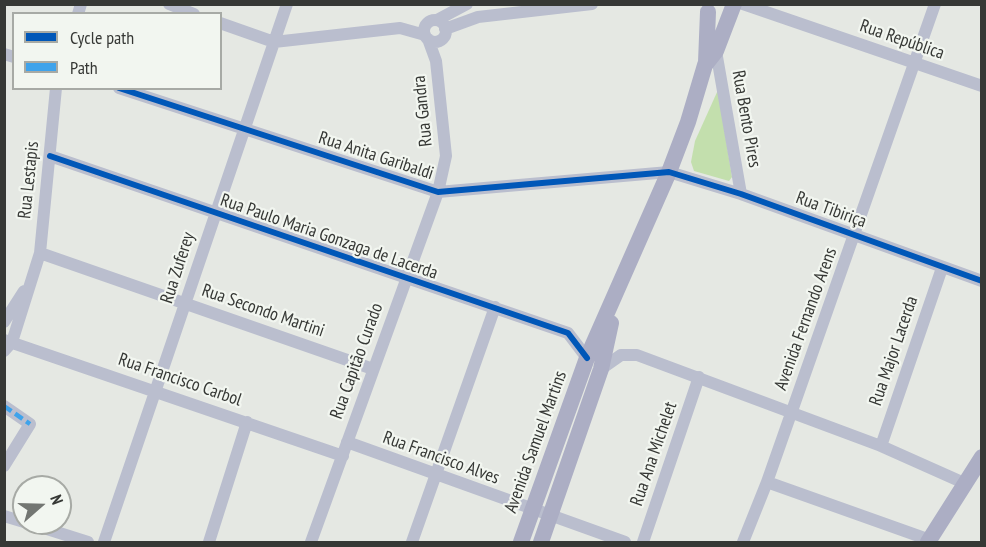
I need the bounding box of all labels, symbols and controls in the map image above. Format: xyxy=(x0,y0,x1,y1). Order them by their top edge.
legend xyxy=(12,12,222,90)
street label: Rua República xyxy=(857,15,947,65)
text: Cycle path xyxy=(70,26,134,49)
text: Path xyxy=(70,56,98,79)
street label: Rua Bento Pires xyxy=(727,69,765,169)
street label: Rua Gandra xyxy=(409,74,437,148)
street label: Rua Anita Garibaldi xyxy=(316,127,436,185)
street label: Rua Lestapis xyxy=(14,140,44,220)
street label: Rua Tibiriça xyxy=(793,187,869,233)
street label: Rua Paulo Maria Gonzaga de Lacerda xyxy=(218,190,440,284)
street label: Rua Zuferey xyxy=(156,230,200,306)
street label: Avenida Fernando Arens xyxy=(770,245,842,393)
street label: Rua Secondo Martini xyxy=(199,280,327,342)
street label: Rua Major Lacerda xyxy=(865,293,923,409)
street label: Rua Capitão Curado xyxy=(326,300,388,422)
street label: Rua Francisco Carbol xyxy=(116,349,244,411)
street label: Avenida Samuel Martins xyxy=(500,368,572,516)
street label: Rua Ana Michelet xyxy=(626,399,682,509)
street label: Rua Francisco Alves xyxy=(380,427,502,489)
north arrow xyxy=(12,475,72,535)
text: N xyxy=(46,492,68,507)

